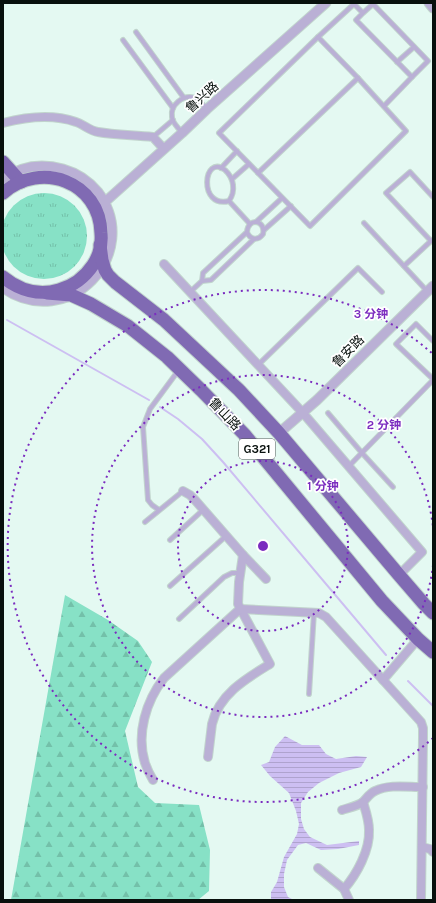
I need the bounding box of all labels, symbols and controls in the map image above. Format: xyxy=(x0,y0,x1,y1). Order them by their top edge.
street label: 鲁兴路 xyxy=(182,78,222,116)
text: 3 分钟 xyxy=(354,307,388,321)
street label: 鲁安路 xyxy=(329,332,367,370)
street label: 鲁山路 xyxy=(206,395,244,433)
text: 2 分钟 xyxy=(367,418,401,432)
road number: G321 xyxy=(239,439,275,459)
text: 1 分钟 xyxy=(307,479,339,493)
centre of rings xyxy=(256,539,270,553)

